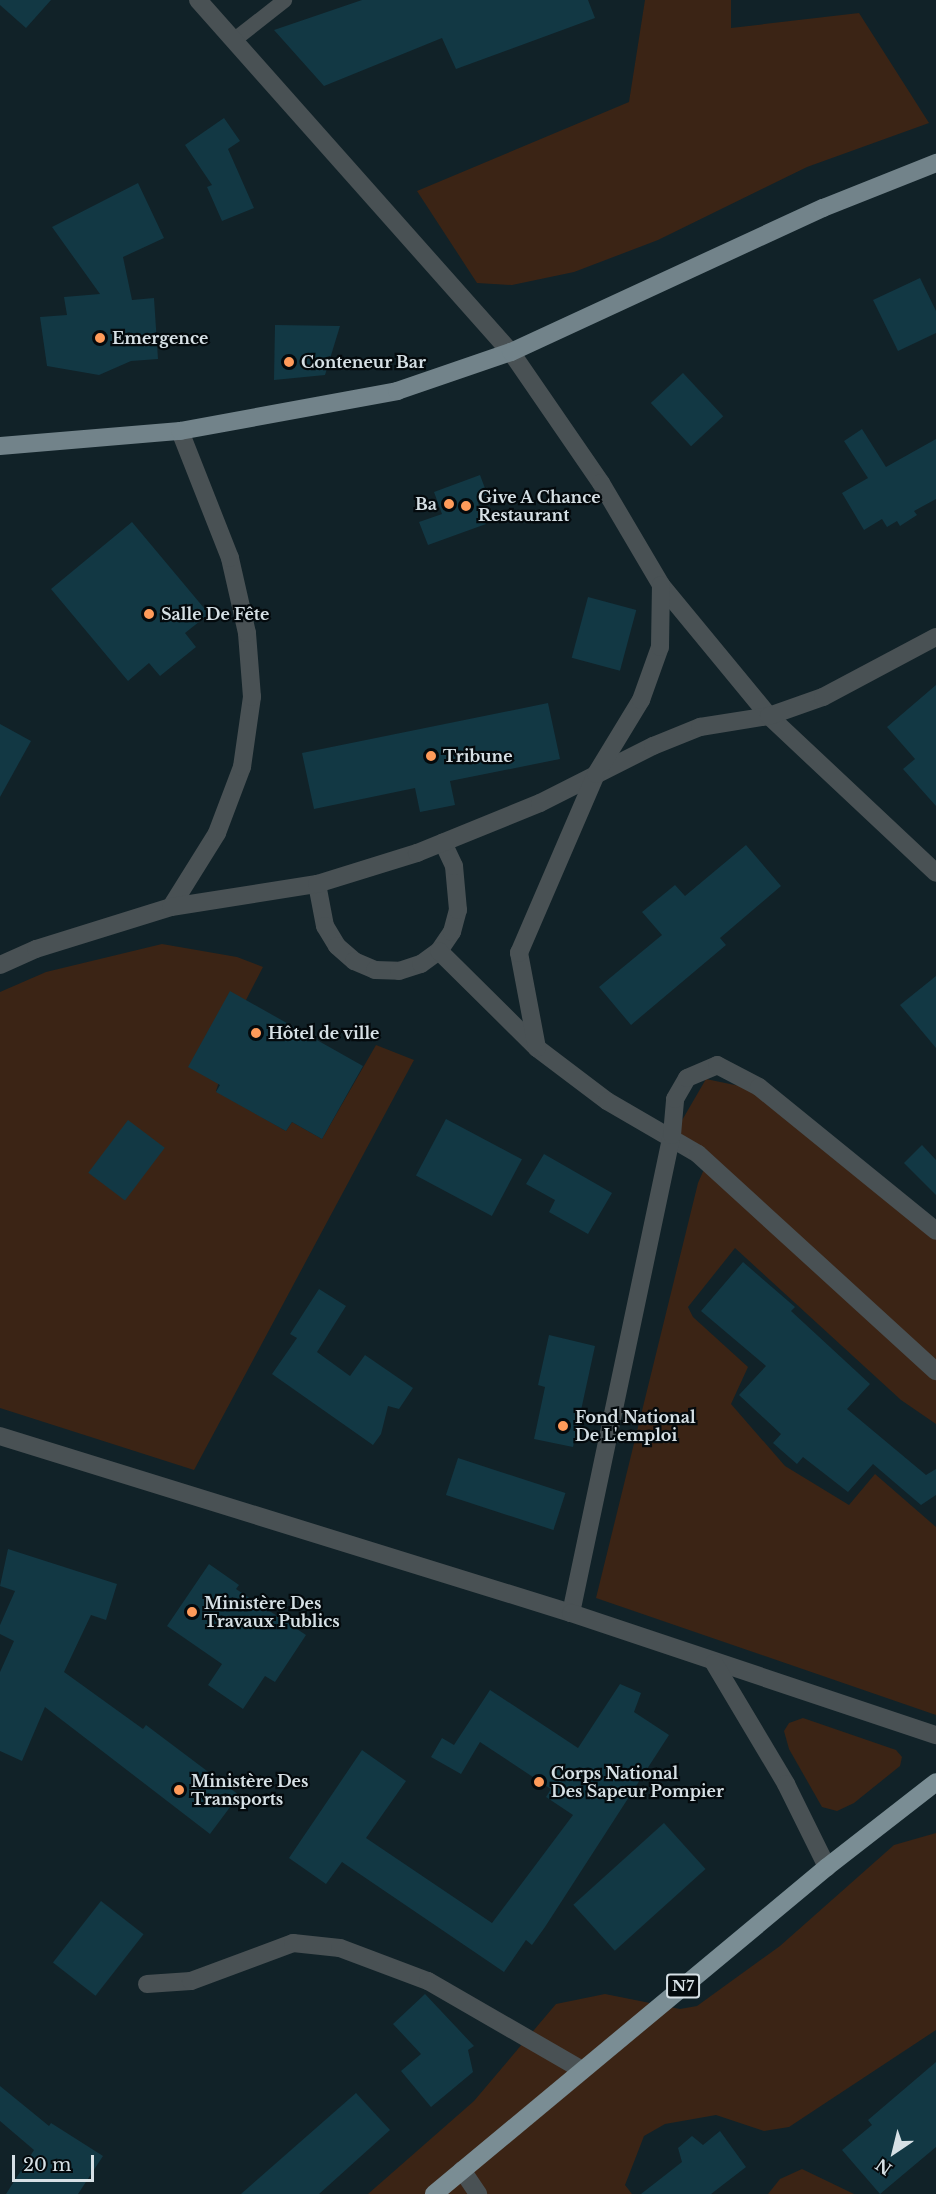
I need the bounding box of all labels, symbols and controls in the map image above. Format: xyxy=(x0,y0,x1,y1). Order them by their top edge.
place label: Emergence xyxy=(112,328,208,348)
marker: Emergence xyxy=(93,331,107,345)
place label: Conteneur Bar xyxy=(301,352,426,372)
marker: Conteneur Bar xyxy=(282,355,296,369)
place label: Give A Chance Restaurant xyxy=(478,487,602,525)
place label: Ba xyxy=(415,494,437,514)
marker: Ba xyxy=(442,497,456,511)
marker: Give A Chance Restaurant xyxy=(459,499,473,513)
place label: Salle De Fête xyxy=(161,604,269,624)
marker: Salle De Fête xyxy=(142,607,156,621)
place label: Tribune xyxy=(443,746,513,766)
marker: Tribune xyxy=(424,749,438,763)
place label: Hôtel de ville xyxy=(268,1023,380,1043)
marker: Hôtel de ville xyxy=(249,1026,263,1040)
place label: Fond National De L'emploi xyxy=(575,1407,696,1445)
marker: Fond National De L'emploi xyxy=(556,1419,570,1433)
place label: Ministère Des Travaux Publics xyxy=(204,1593,340,1631)
marker: Ministère Des Travaux Publics xyxy=(185,1605,199,1619)
place label: Corps National Des Sapeur Pompier xyxy=(551,1763,724,1801)
place label: Ministère Des Transports xyxy=(191,1771,308,1809)
marker: Corps National Des Sapeur Pompier xyxy=(532,1775,546,1789)
marker: Ministère Des Transports xyxy=(172,1783,186,1797)
road number: N7 xyxy=(665,1974,701,1998)
north arrow xyxy=(864,2122,924,2182)
scale bar xyxy=(15,2143,98,2181)
text: 20 m xyxy=(23,2154,71,2176)
text: N xyxy=(872,2154,896,2179)

